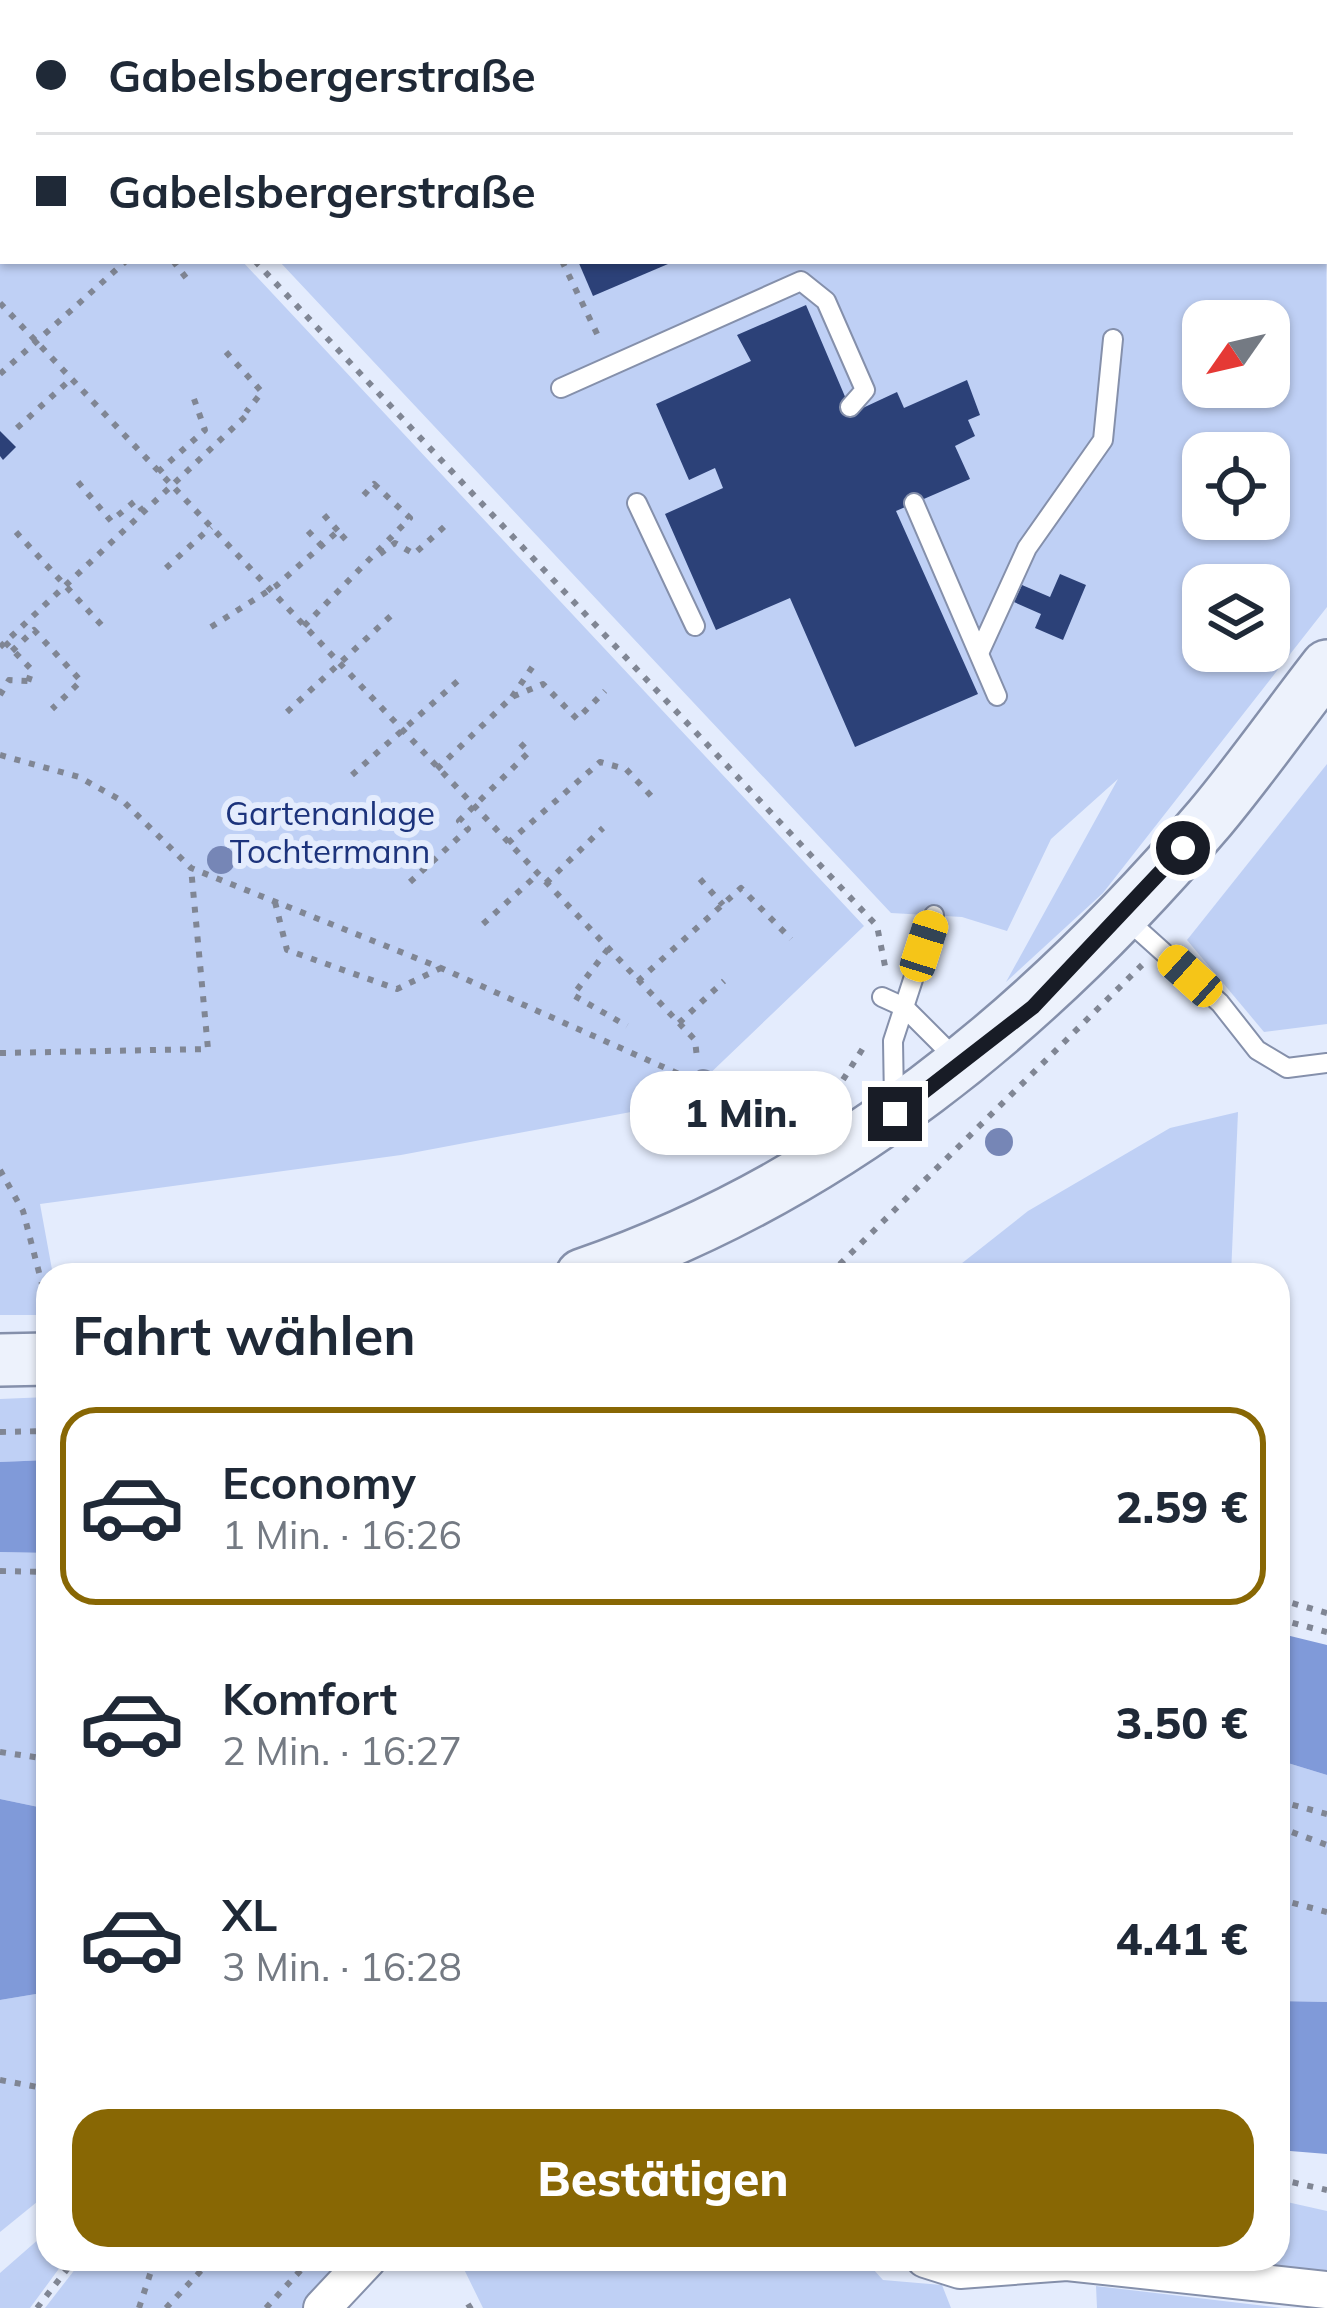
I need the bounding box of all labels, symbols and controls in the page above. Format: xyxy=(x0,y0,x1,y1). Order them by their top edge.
text: Gabelsbergerstraße xyxy=(108,47,536,103)
text: Gabelsbergerstraße xyxy=(108,163,536,219)
north arrow xyxy=(1182,300,1290,408)
map controls xyxy=(1182,300,1290,672)
button: locate xyxy=(1182,432,1290,540)
button: layers xyxy=(1182,564,1290,672)
park label: Gartenanlage Tochtermann xyxy=(225,792,435,871)
route start xyxy=(1156,821,1210,875)
car xyxy=(896,906,952,986)
car xyxy=(1151,939,1229,1013)
callout: 1 Min. xyxy=(631,1072,853,1156)
route end xyxy=(868,1087,922,1141)
text: 1 Min. xyxy=(684,1088,798,1137)
text: Fahrt wählen xyxy=(72,1301,416,1369)
icon: car xyxy=(78,1452,186,1560)
text: Economy xyxy=(222,1454,416,1510)
text: 2.59 € xyxy=(1116,1478,1248,1534)
text: 1 Min. · 16:26 xyxy=(222,1510,462,1559)
icon: car xyxy=(78,1668,186,1776)
text: Komfort xyxy=(222,1670,397,1726)
text: 3.50 € xyxy=(1116,1694,1248,1750)
text: 2 Min. · 16:27 xyxy=(222,1726,462,1775)
icon: car xyxy=(78,1884,186,1992)
text: XL xyxy=(222,1886,277,1942)
text: 4.41 € xyxy=(1116,1910,1248,1966)
text: 3 Min. · 16:28 xyxy=(222,1942,462,1991)
button: Bestätigen xyxy=(72,2109,1254,2247)

